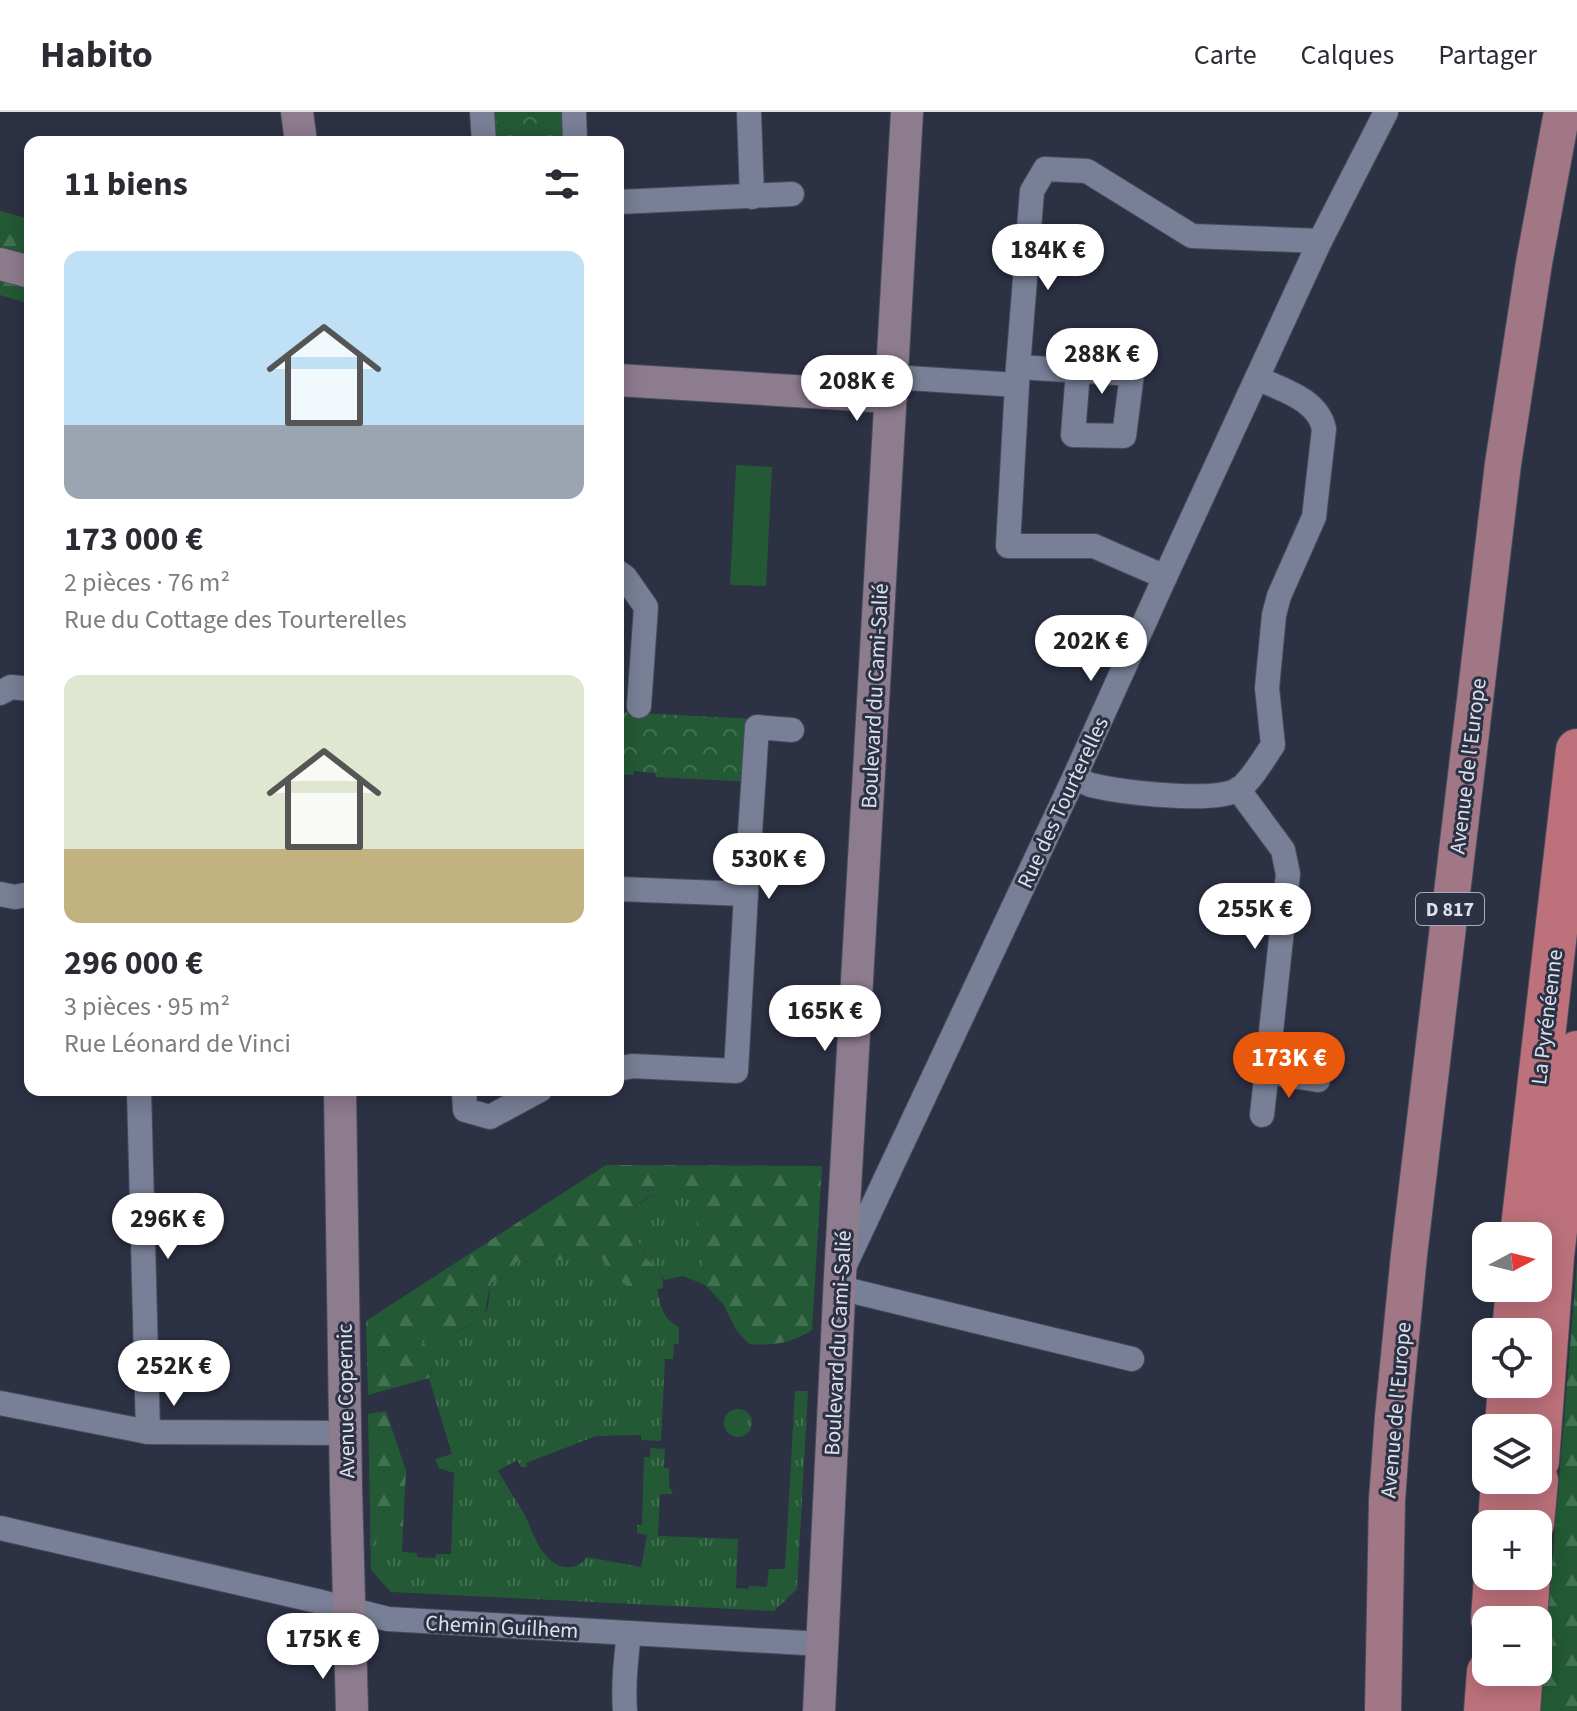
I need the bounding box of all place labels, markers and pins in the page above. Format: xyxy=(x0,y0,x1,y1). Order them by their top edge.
pin: 184K € xyxy=(983,224,1113,292)
pin: 288K € xyxy=(1037,328,1167,396)
pin: 208K € xyxy=(792,355,922,423)
pin: 202K € xyxy=(1026,615,1156,683)
pin: 530K € xyxy=(704,833,834,901)
pin: 255K € xyxy=(1190,883,1320,951)
pin: 165K € xyxy=(760,985,890,1053)
pin: 173K € xyxy=(1224,1032,1354,1100)
pin: 296K € xyxy=(103,1193,233,1261)
pin: 252K € xyxy=(109,1340,239,1408)
pin: 175K € xyxy=(258,1613,388,1681)

